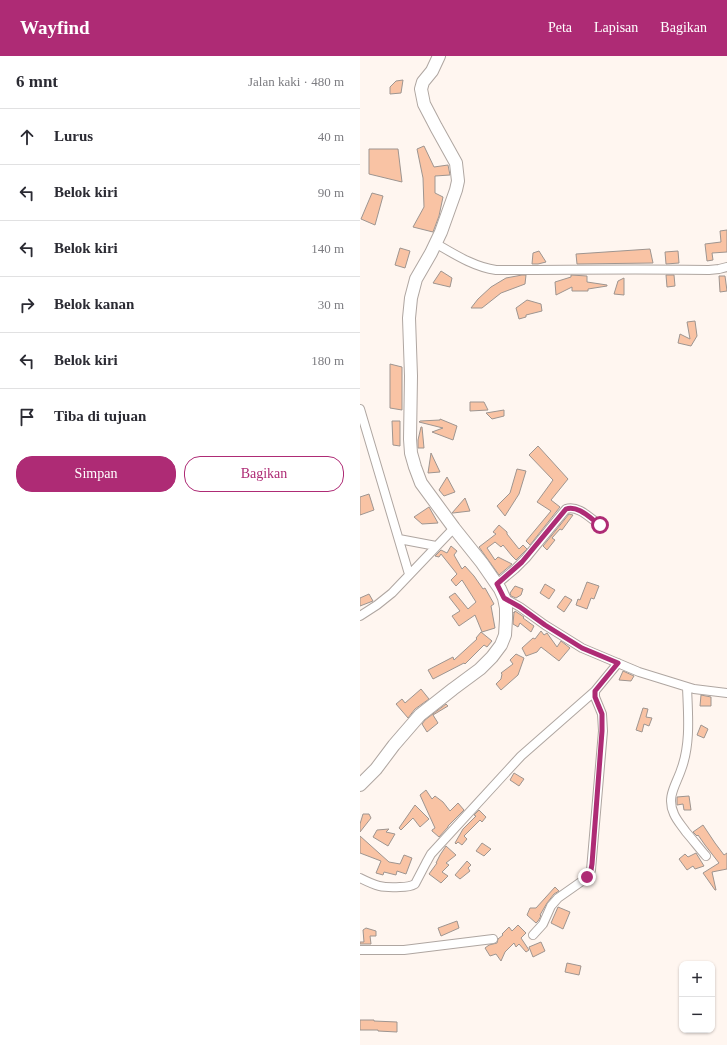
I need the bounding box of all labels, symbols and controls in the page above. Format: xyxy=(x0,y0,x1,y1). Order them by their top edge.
text: Wayfind xyxy=(20,17,90,38)
text: Peta xyxy=(548,20,572,35)
text: Lapisan xyxy=(594,20,638,35)
text: Bagikan xyxy=(660,20,707,35)
text: 6 mnt xyxy=(16,72,58,91)
text: Jalan kaki · 480 m xyxy=(248,74,344,89)
icon: ahead xyxy=(16,126,38,148)
text: Lurus xyxy=(54,128,93,144)
text: 40 m xyxy=(318,129,344,144)
icon: left xyxy=(16,182,38,204)
text: Belok kiri xyxy=(54,184,118,200)
text: 90 m xyxy=(318,185,344,200)
icon: left xyxy=(16,238,38,260)
text: Belok kiri xyxy=(54,240,118,256)
text: 140 m xyxy=(311,241,344,256)
icon: right xyxy=(16,294,38,316)
text: Belok kanan xyxy=(54,296,134,312)
text: 30 m xyxy=(318,297,344,312)
icon: left xyxy=(16,350,38,372)
text: Belok kiri xyxy=(54,352,118,368)
text: 180 m xyxy=(311,353,344,368)
icon: arrive xyxy=(16,406,38,428)
text: Tiba di tujuan xyxy=(54,408,146,424)
button: Simpan xyxy=(16,456,176,492)
button: Bagikan xyxy=(184,456,344,492)
route start xyxy=(591,516,609,534)
route end xyxy=(578,868,596,886)
map controls xyxy=(679,961,715,1033)
button: + xyxy=(679,961,715,997)
button: − xyxy=(679,997,715,1033)

